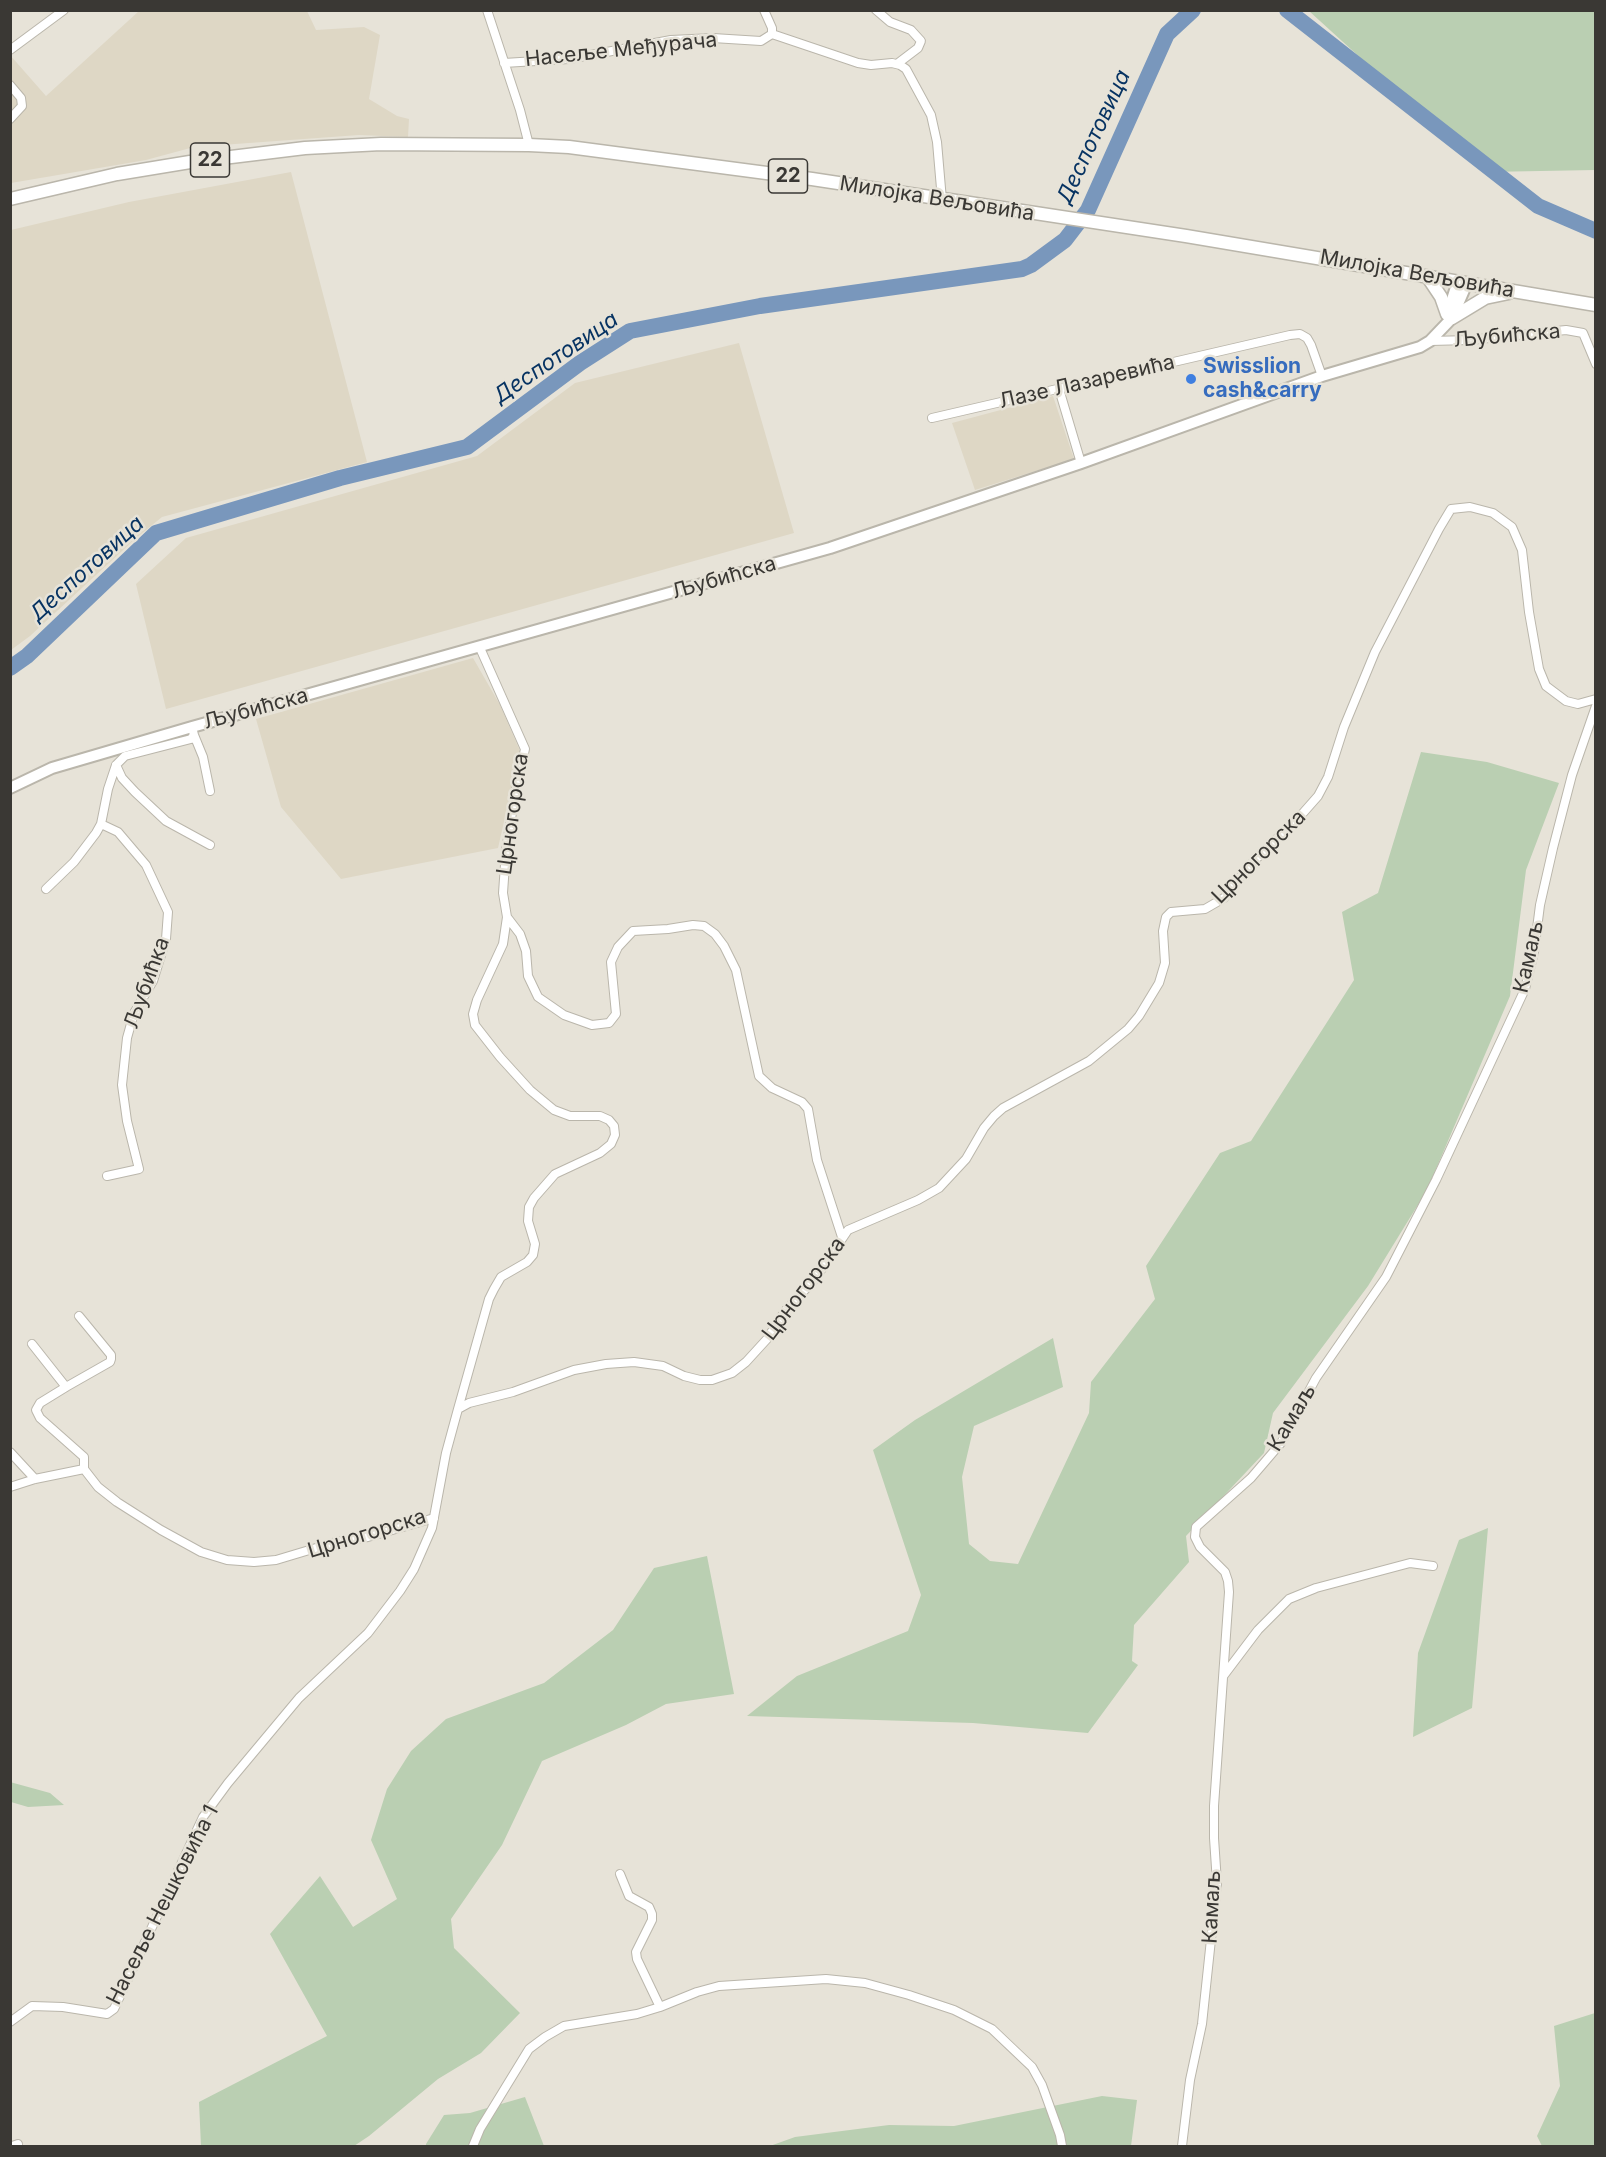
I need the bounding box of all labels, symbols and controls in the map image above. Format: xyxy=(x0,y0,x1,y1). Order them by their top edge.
street label: Насеље Међурача xyxy=(524,27,718,73)
water label: Деспотовица xyxy=(1051,66,1137,208)
road number: 22 xyxy=(190,143,230,177)
road number: 22 xyxy=(768,159,808,193)
street label: Милојка Вељовића xyxy=(838,171,1036,227)
street label: Милојка Вељовића xyxy=(1318,245,1516,303)
water label: Деспотовица xyxy=(489,307,623,409)
street label: Љубићска xyxy=(1452,319,1562,353)
street label: Лазе Лазаревића xyxy=(997,350,1177,414)
place label: Swisslion cash&carry xyxy=(1203,354,1322,404)
marker: Swisslion cash&carry xyxy=(1184,372,1198,386)
water label: Деспотовица xyxy=(24,511,150,627)
street label: Љубићска xyxy=(669,551,779,605)
street label: Љубићска xyxy=(201,683,311,735)
street label: Црногорска xyxy=(492,752,534,876)
street label: Црногорска xyxy=(1207,805,1311,909)
street label: Камаљ xyxy=(1508,918,1550,996)
street label: Љубићка xyxy=(119,934,175,1032)
street label: Црногорска xyxy=(757,1233,851,1345)
street label: Камаљ xyxy=(1262,1380,1322,1456)
street label: Црногорска xyxy=(305,1504,429,1564)
street label: Насеље Нешковића 1 xyxy=(102,1801,224,2009)
street label: Камаљ xyxy=(1197,1870,1227,1944)

